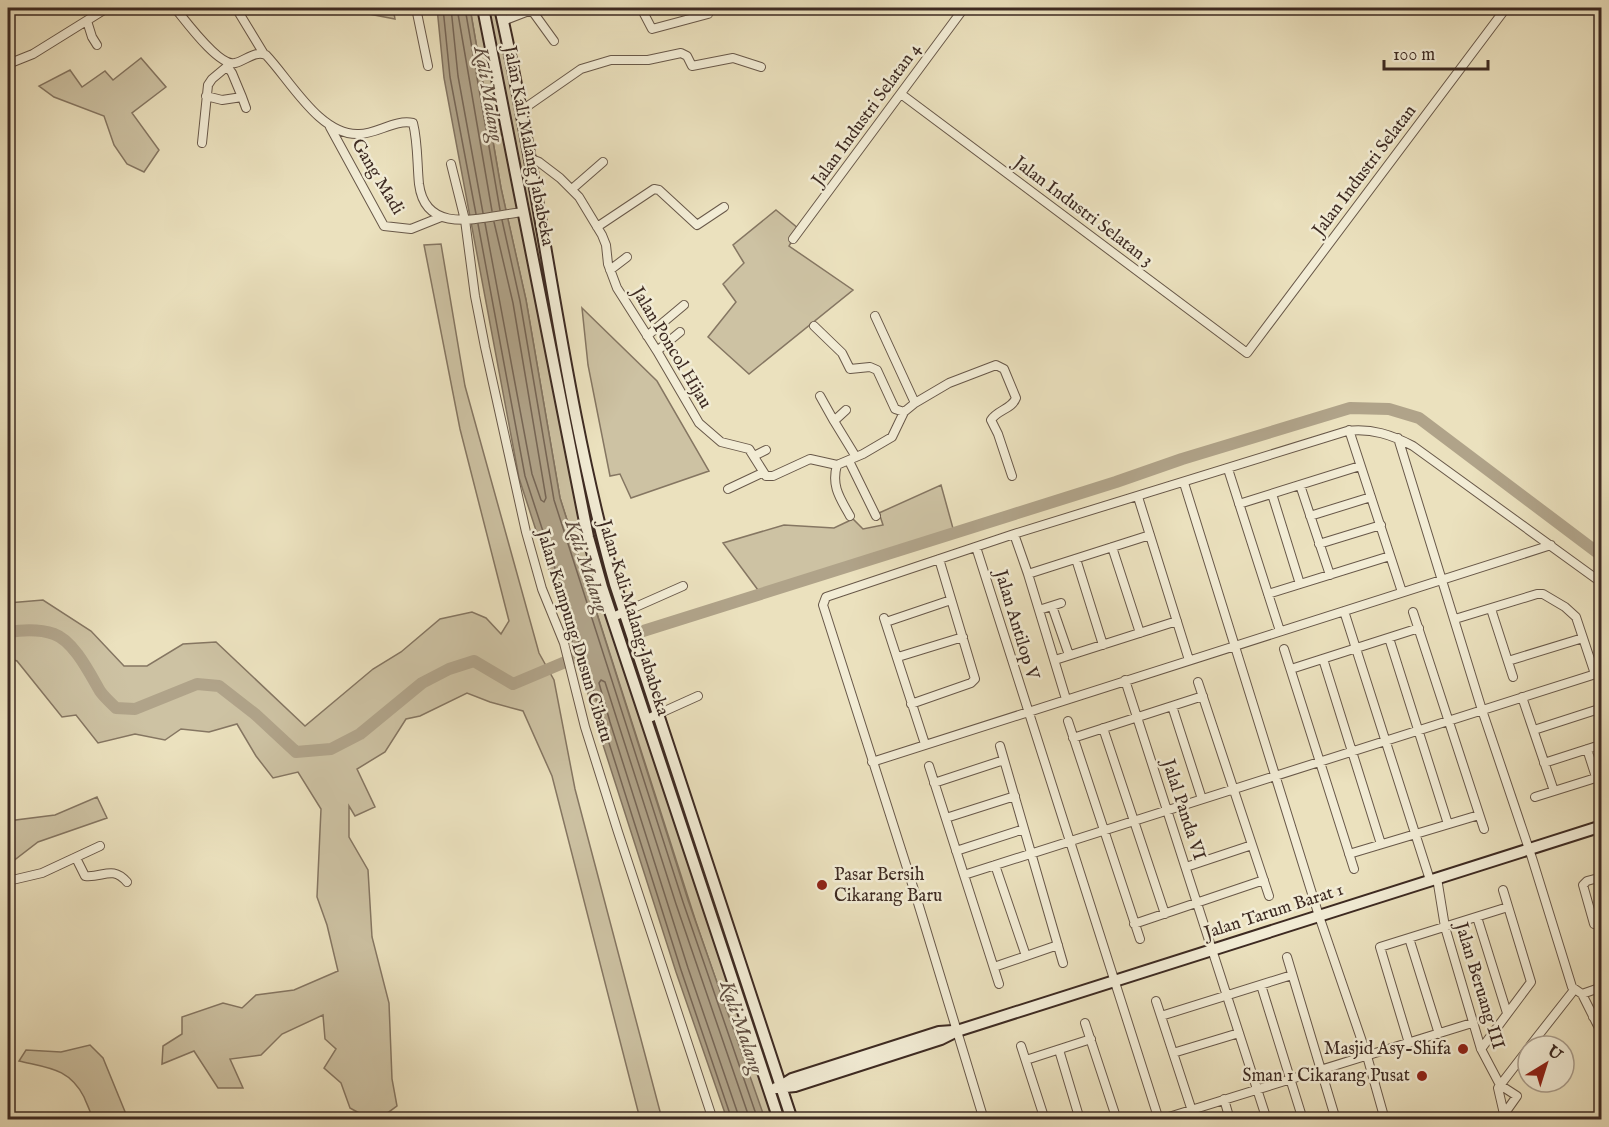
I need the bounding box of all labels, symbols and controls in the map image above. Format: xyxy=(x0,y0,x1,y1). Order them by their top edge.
scale bar xyxy=(1384,33,1488,71)
street label: Jalan Industri Selatan 4 xyxy=(806,39,927,193)
street label: Jalan Kali Malang Jababeka xyxy=(497,42,559,248)
water label: Kali Malang xyxy=(466,43,509,145)
text: 100 m xyxy=(1393,44,1435,67)
street label: Jalan Industri Selatan xyxy=(1307,100,1422,243)
street label: Gang Madi xyxy=(345,135,409,219)
street label: Jalan Industri Selatan 3 xyxy=(1007,151,1158,272)
street label: Jalan Poncol Hijau xyxy=(625,281,716,413)
water label: Kali Malang xyxy=(557,515,614,617)
street label: Jalan Kali Malang Jababeka xyxy=(592,515,674,719)
street label: Jalan Kampung Dusun Cibatu xyxy=(530,525,617,745)
street label: Jalan Antilop V xyxy=(988,565,1044,684)
street label: Jalal Panda VI xyxy=(1155,755,1210,864)
place label: Pasar Bersih Cikarang Baru xyxy=(834,864,942,908)
marker: Pasar Bersih Cikarang Baru xyxy=(815,878,829,892)
street label: Jalan Tarum Barat 1 xyxy=(1200,879,1347,946)
street label: Jalan Beruang III xyxy=(1448,918,1509,1052)
water label: Kali Malang xyxy=(712,976,769,1078)
north arrow xyxy=(1516,1034,1576,1094)
place label: Masjid Asy-Shifa xyxy=(1324,1038,1451,1061)
text: U xyxy=(1542,1041,1566,1066)
marker: Masjid Asy-Shifa xyxy=(1456,1042,1470,1056)
place label: Sman 1 Cikarang Pusat xyxy=(1242,1065,1410,1088)
marker: Sman 1 Cikarang Pusat xyxy=(1415,1069,1429,1083)

